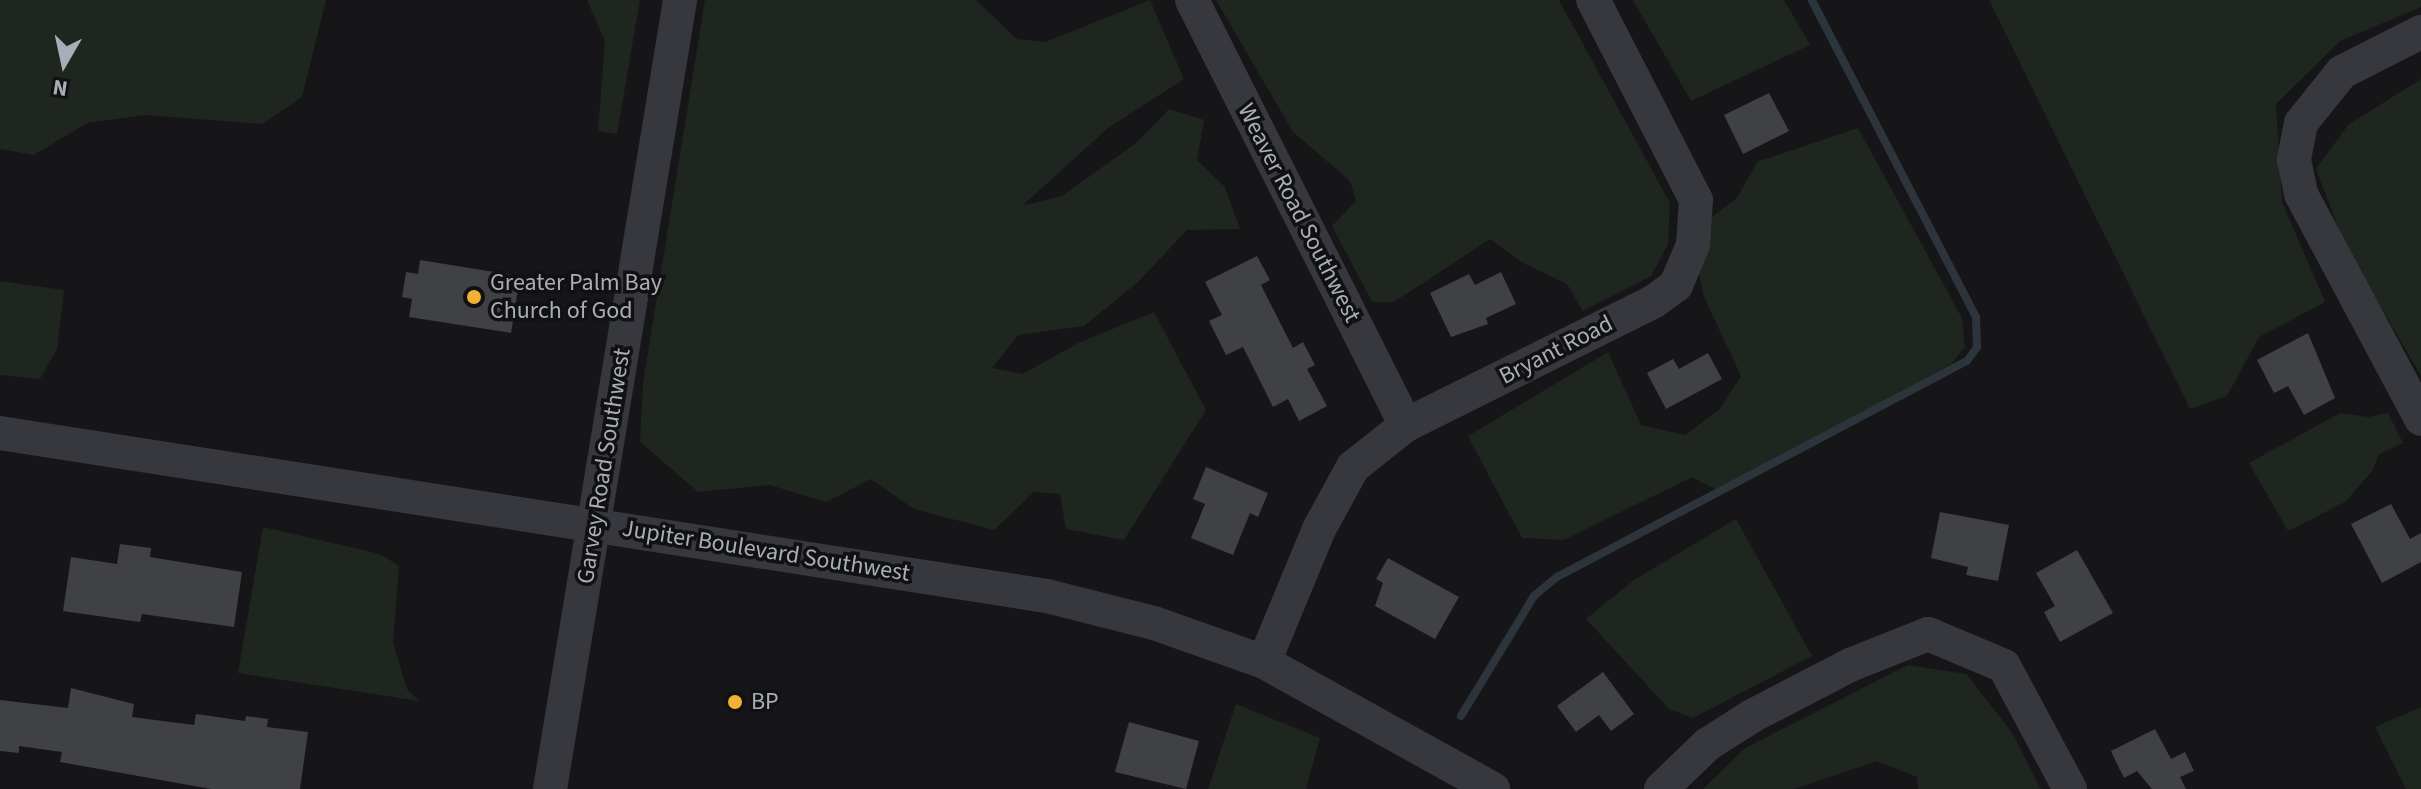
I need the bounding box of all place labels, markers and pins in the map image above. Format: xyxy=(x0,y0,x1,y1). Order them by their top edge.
place label: Greater Palm Bay Church of God xyxy=(490,269,662,325)
marker: Greater Palm Bay Church of God xyxy=(465,288,483,306)
place label: BP xyxy=(751,688,779,716)
marker: BP xyxy=(726,693,744,711)

